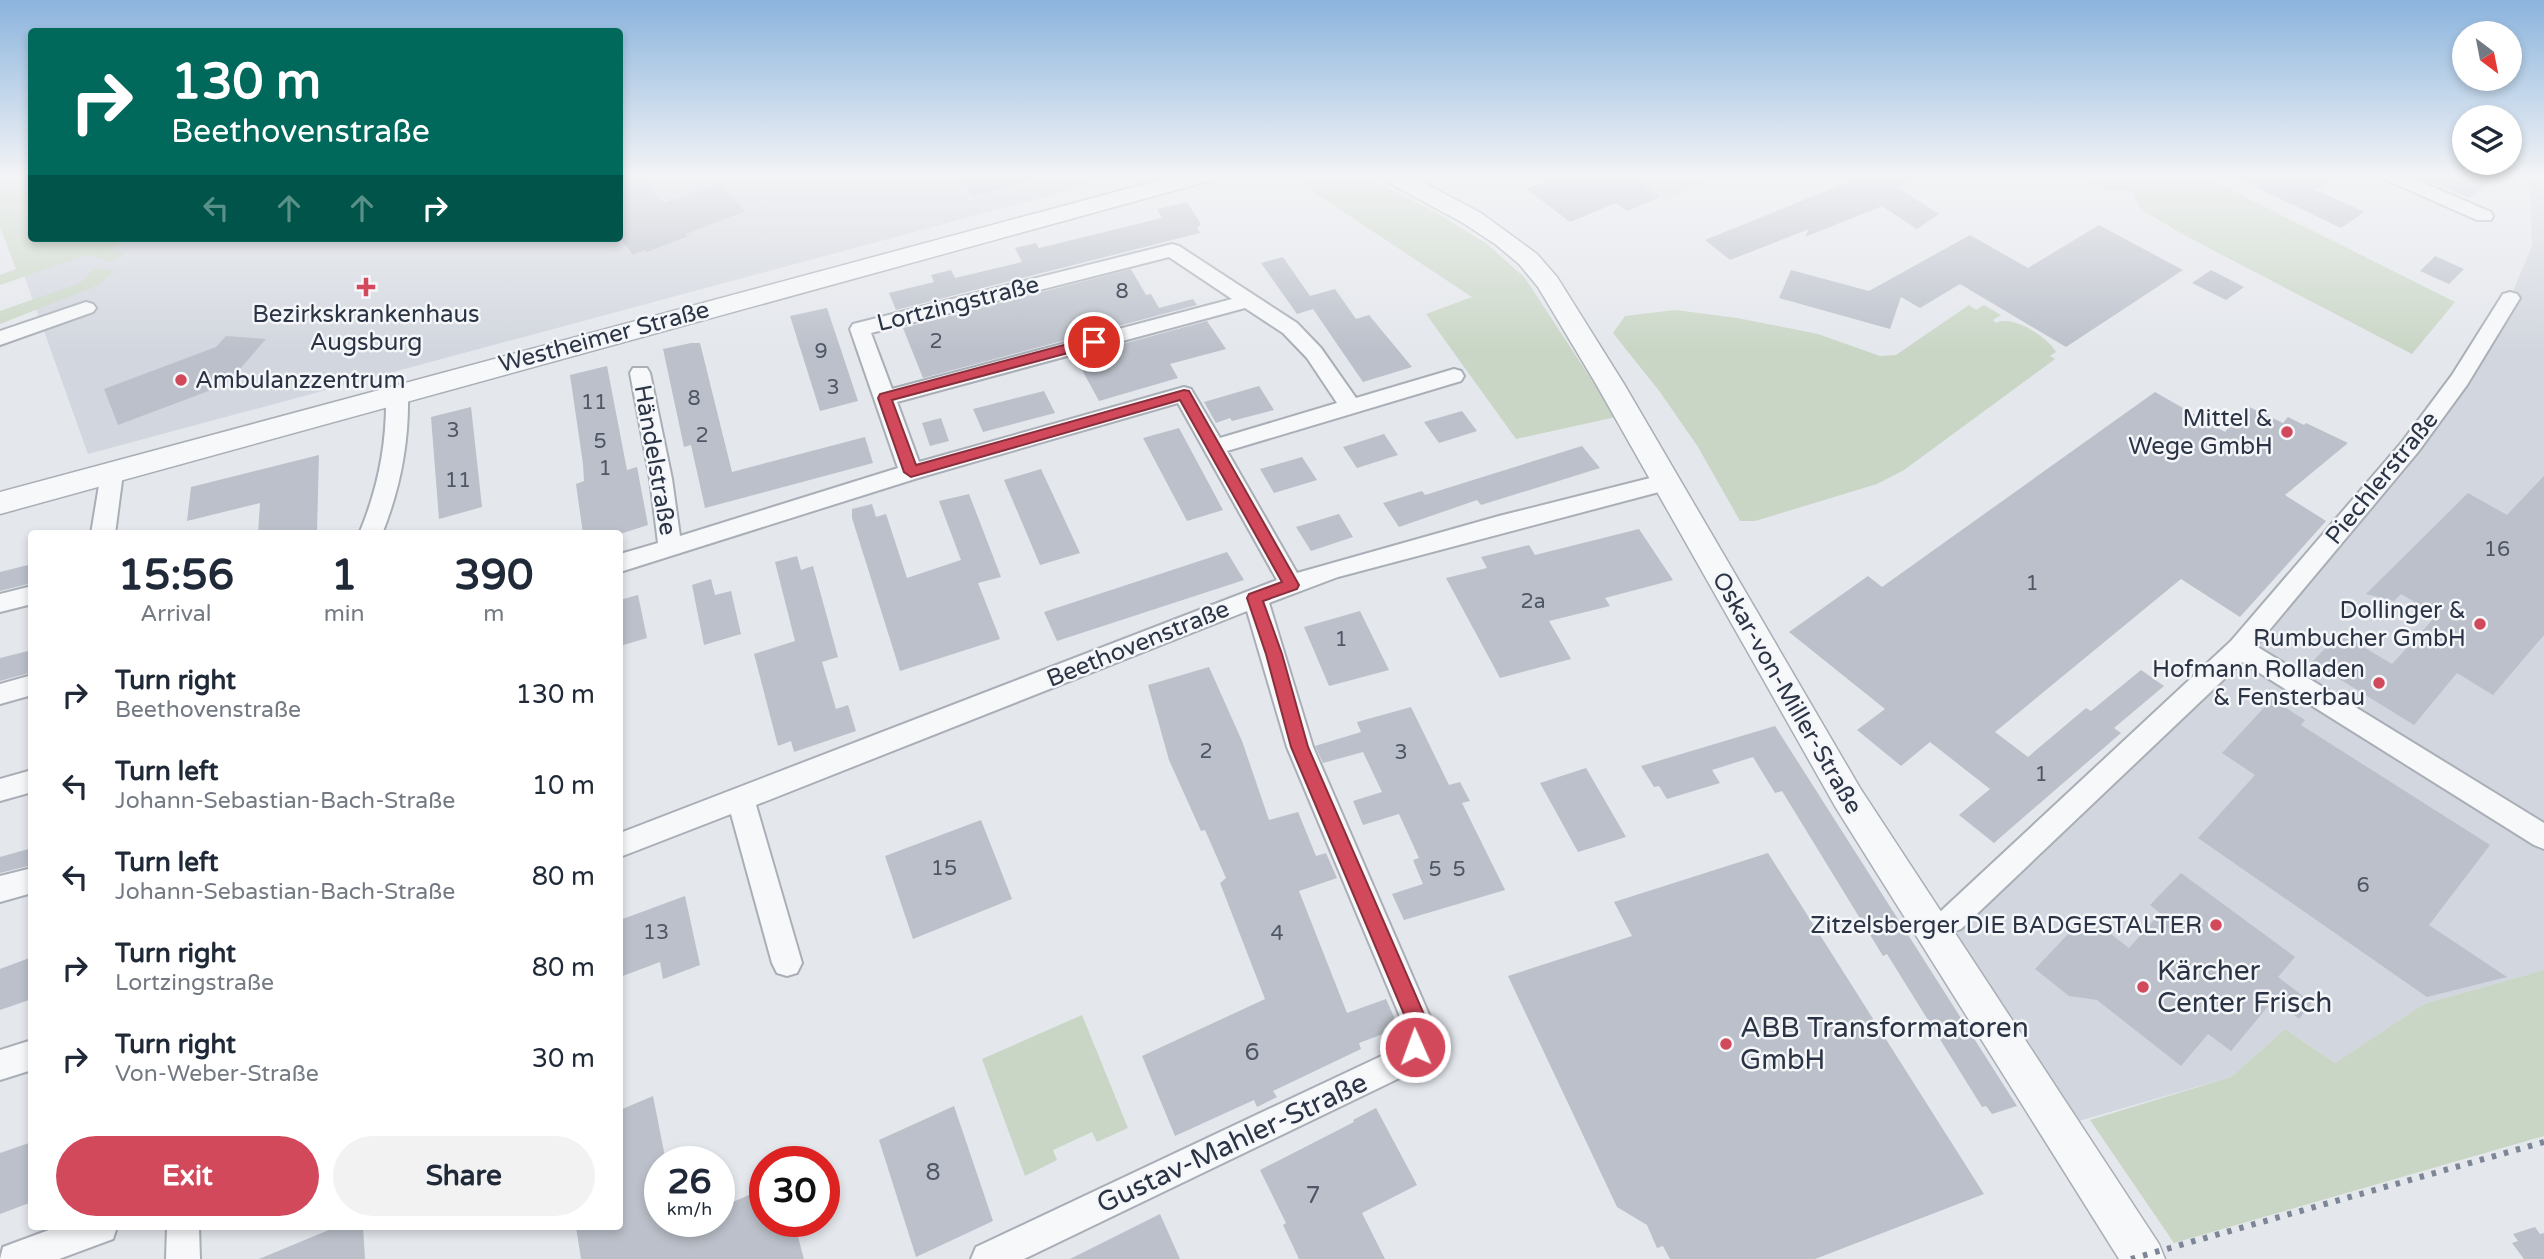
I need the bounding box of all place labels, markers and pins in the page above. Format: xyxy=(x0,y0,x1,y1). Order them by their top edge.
marker: Bezirkskrankenhaus Augsburg xyxy=(356,277,376,297)
place label: Bezirkskrankenhaus Augsburg xyxy=(252,300,480,357)
pin xyxy=(1064,312,1124,372)
place label: Ambulanzzentrum xyxy=(195,366,405,395)
marker: Ambulanzzentrum xyxy=(173,372,189,388)
place label: Mittel & Wege GmbH xyxy=(2128,404,2273,461)
marker: Mittel & Wege GmbH xyxy=(2279,424,2295,440)
place label: Dollinger & Rumbucher GmbH xyxy=(2253,596,2466,653)
marker: Dollinger & Rumbucher GmbH xyxy=(2472,616,2488,632)
place label: Hofmann Rolladen & Fensterbau xyxy=(2152,655,2365,712)
marker: Hofmann Rolladen & Fensterbau xyxy=(2371,675,2387,691)
place label: Zitzelsberger DIE BADGESTALTER xyxy=(1810,911,2202,940)
marker: Zitzelsberger DIE BADGESTALTER xyxy=(2208,917,2224,933)
place label: Kärcher Center Frisch xyxy=(2157,954,2332,1020)
marker: Kärcher Center Frisch xyxy=(2135,979,2151,995)
place label: ABB Transformatoren GmbH xyxy=(1740,1011,2029,1077)
marker: ABB Transformatoren GmbH xyxy=(1718,1036,1734,1052)

